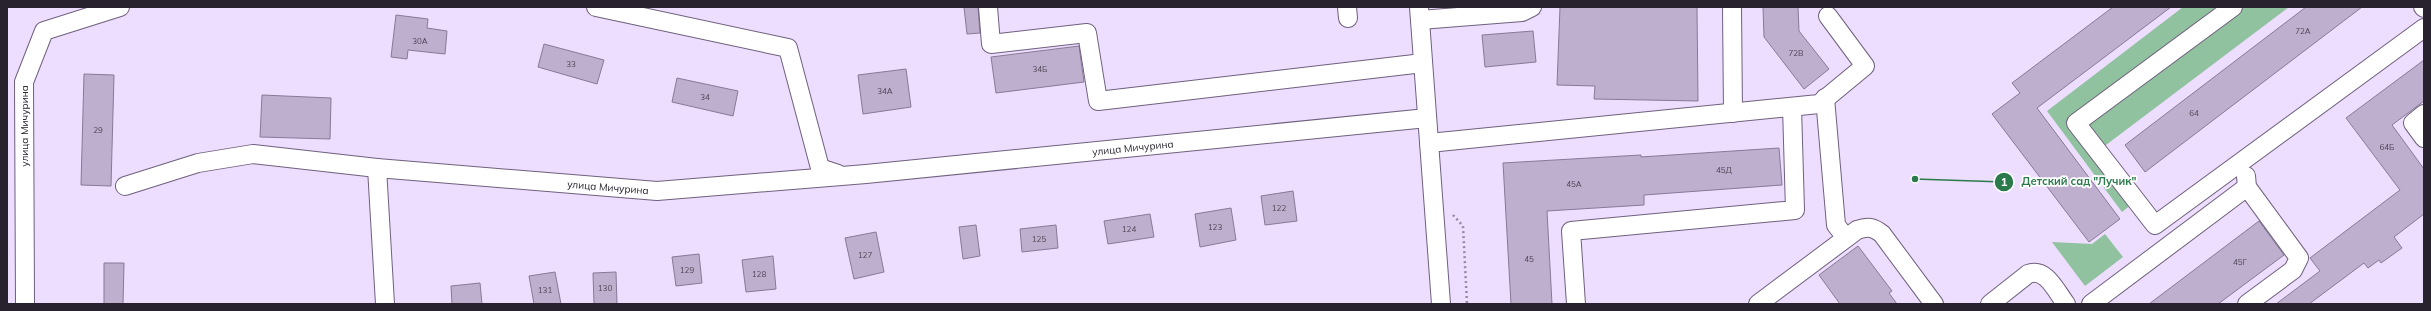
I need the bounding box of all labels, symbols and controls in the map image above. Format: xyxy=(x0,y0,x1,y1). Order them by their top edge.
house number: 72А xyxy=(2295,26,2311,36)
house number: 30А xyxy=(412,36,428,46)
house number: 72В xyxy=(1788,48,1804,58)
house number: 33 xyxy=(566,59,576,69)
house number: 34Б xyxy=(1032,64,1048,74)
street label: улица Мичурина xyxy=(18,85,31,167)
house number: 34А xyxy=(877,86,893,96)
house number: 34 xyxy=(700,92,710,102)
house number: 64 xyxy=(2189,108,2199,118)
house number: 29 xyxy=(93,125,103,135)
street label: улица Мичурина xyxy=(1092,137,1174,158)
house number: 64Б xyxy=(2379,142,2395,152)
house number: 45Д xyxy=(1716,165,1733,175)
callout: Детский сад "Лучик" xyxy=(1994,170,2145,193)
text: 1 xyxy=(2000,174,2008,189)
text: Детский сад "Лучик" xyxy=(2022,174,2137,188)
street label: улица Мичурина xyxy=(567,178,649,197)
house number: 45А xyxy=(1566,179,1582,189)
house number: 122 xyxy=(1272,203,1286,213)
house number: 123 xyxy=(1208,222,1222,232)
house number: 124 xyxy=(1122,224,1136,234)
house number: 125 xyxy=(1032,234,1046,244)
house number: 127 xyxy=(858,250,872,260)
house number: 45 xyxy=(1524,254,1534,264)
house number: 45Г xyxy=(2233,257,2248,267)
house number: 129 xyxy=(680,265,694,275)
house number: 128 xyxy=(752,269,766,279)
house number: 130 xyxy=(598,283,612,293)
house number: 131 xyxy=(538,285,552,295)

